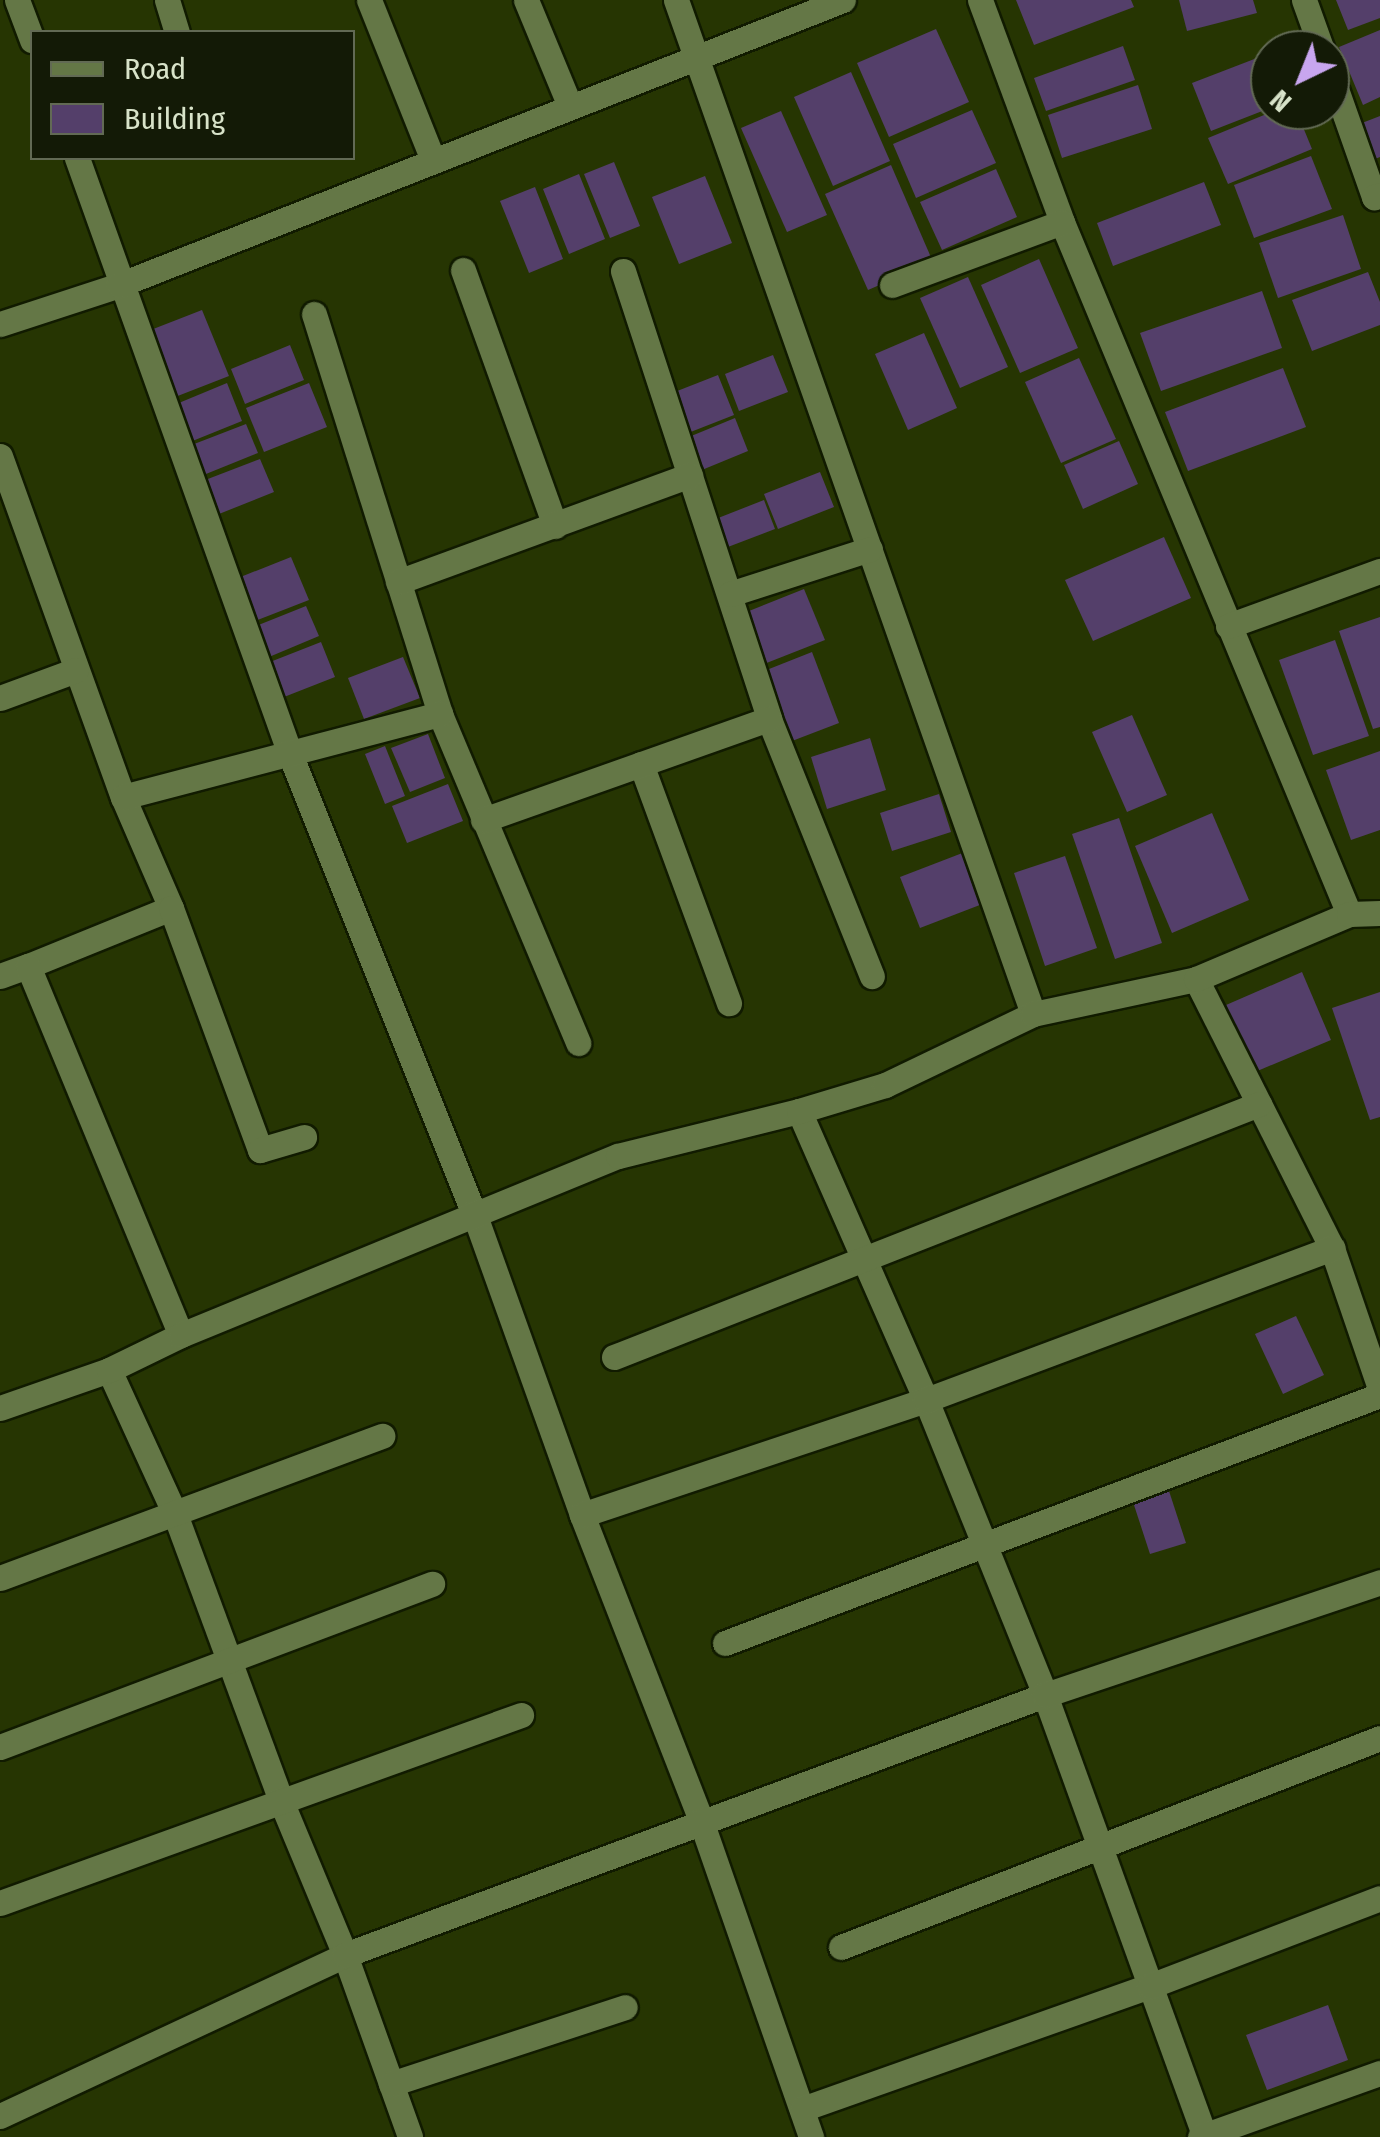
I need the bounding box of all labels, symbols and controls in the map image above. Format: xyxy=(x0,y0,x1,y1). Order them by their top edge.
legend xyxy=(30,30,355,160)
north arrow xyxy=(1250,30,1350,130)
text: Road xyxy=(124,51,186,87)
text: N xyxy=(1263,83,1298,119)
text: Building xyxy=(124,101,225,137)

